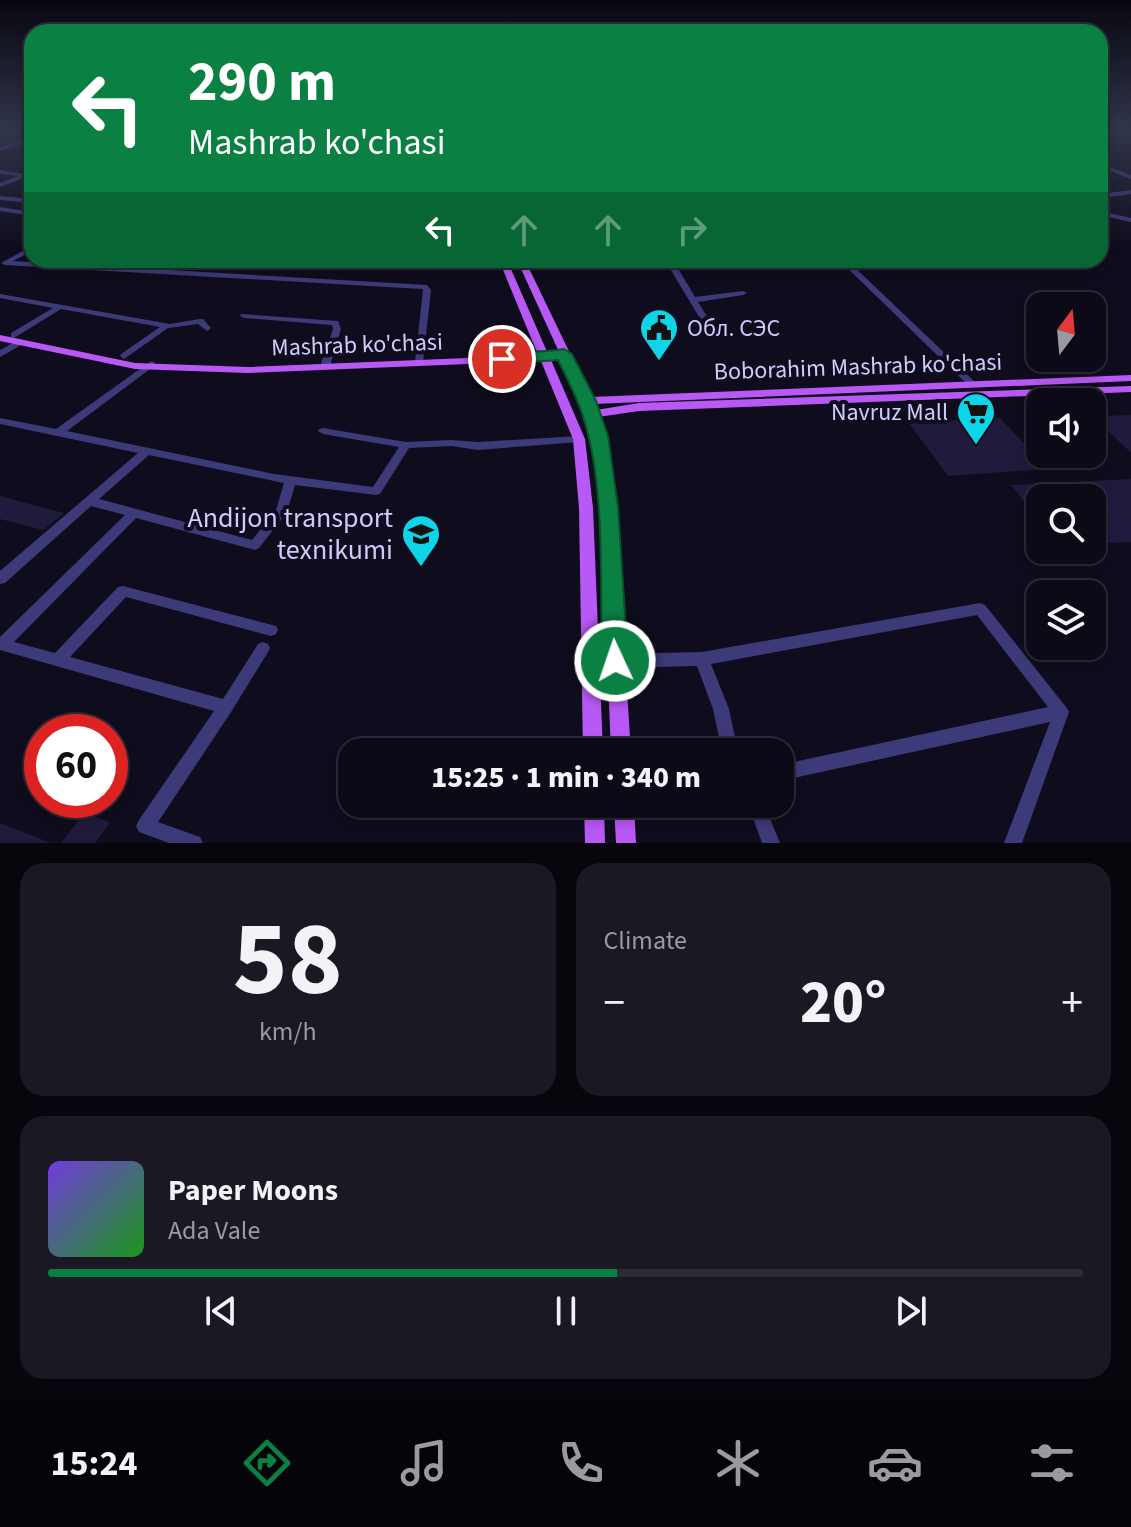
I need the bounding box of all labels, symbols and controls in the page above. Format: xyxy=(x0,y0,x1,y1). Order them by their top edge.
text: 290 m xyxy=(188,43,336,122)
icon: left xyxy=(56,56,160,160)
text: Mashrab ko'chasi xyxy=(188,117,446,168)
icon: left xyxy=(418,208,462,252)
icon: ahead xyxy=(502,208,546,252)
icon: ahead xyxy=(586,208,630,252)
icon: right xyxy=(670,208,714,252)
north arrow xyxy=(1026,292,1106,372)
map controls xyxy=(1026,292,1106,660)
public building icon: Обл. СЭС xyxy=(638,307,680,362)
place label: Обл. СЭС xyxy=(687,311,780,346)
street label: Mashrab ko'chasi xyxy=(271,325,443,365)
pin xyxy=(468,325,536,393)
icon: arrive xyxy=(480,337,524,381)
street label: Boborahim Mashrab ko'chasi xyxy=(713,344,1003,390)
button: sound xyxy=(1026,388,1106,468)
supermarket icon: Navruz Mall xyxy=(955,391,997,446)
place label: Navruz Mall xyxy=(831,395,948,430)
button: search xyxy=(1026,484,1106,564)
place label: Andijon transport texnikumi xyxy=(187,498,394,570)
school or university icon: Andijon transport texnikumi xyxy=(400,513,442,568)
button: layers xyxy=(1026,580,1106,660)
position arrow xyxy=(573,619,657,703)
speed limit sign: 60 xyxy=(24,714,128,818)
text: 15:25 · 1 min · 340 m xyxy=(431,756,701,799)
text: 58 xyxy=(233,887,343,1035)
text: Climate xyxy=(604,922,687,959)
text: 20° xyxy=(800,961,886,1046)
text: − xyxy=(604,972,625,1035)
text: + xyxy=(1061,972,1083,1035)
text: km/h xyxy=(259,1013,317,1050)
text: Paper Moons xyxy=(168,1169,338,1212)
text: Ada Vale xyxy=(168,1212,260,1249)
icon: previous xyxy=(199,1289,243,1333)
icon: pause xyxy=(544,1289,588,1333)
icon: next xyxy=(889,1289,933,1333)
icon: directions xyxy=(239,1435,295,1491)
icon: music xyxy=(396,1435,452,1491)
icon: phone xyxy=(553,1435,609,1491)
icon: climate xyxy=(710,1435,766,1491)
icon: car xyxy=(867,1435,923,1491)
icon: filters xyxy=(1024,1435,1080,1491)
text: 15:24 xyxy=(51,1438,137,1489)

